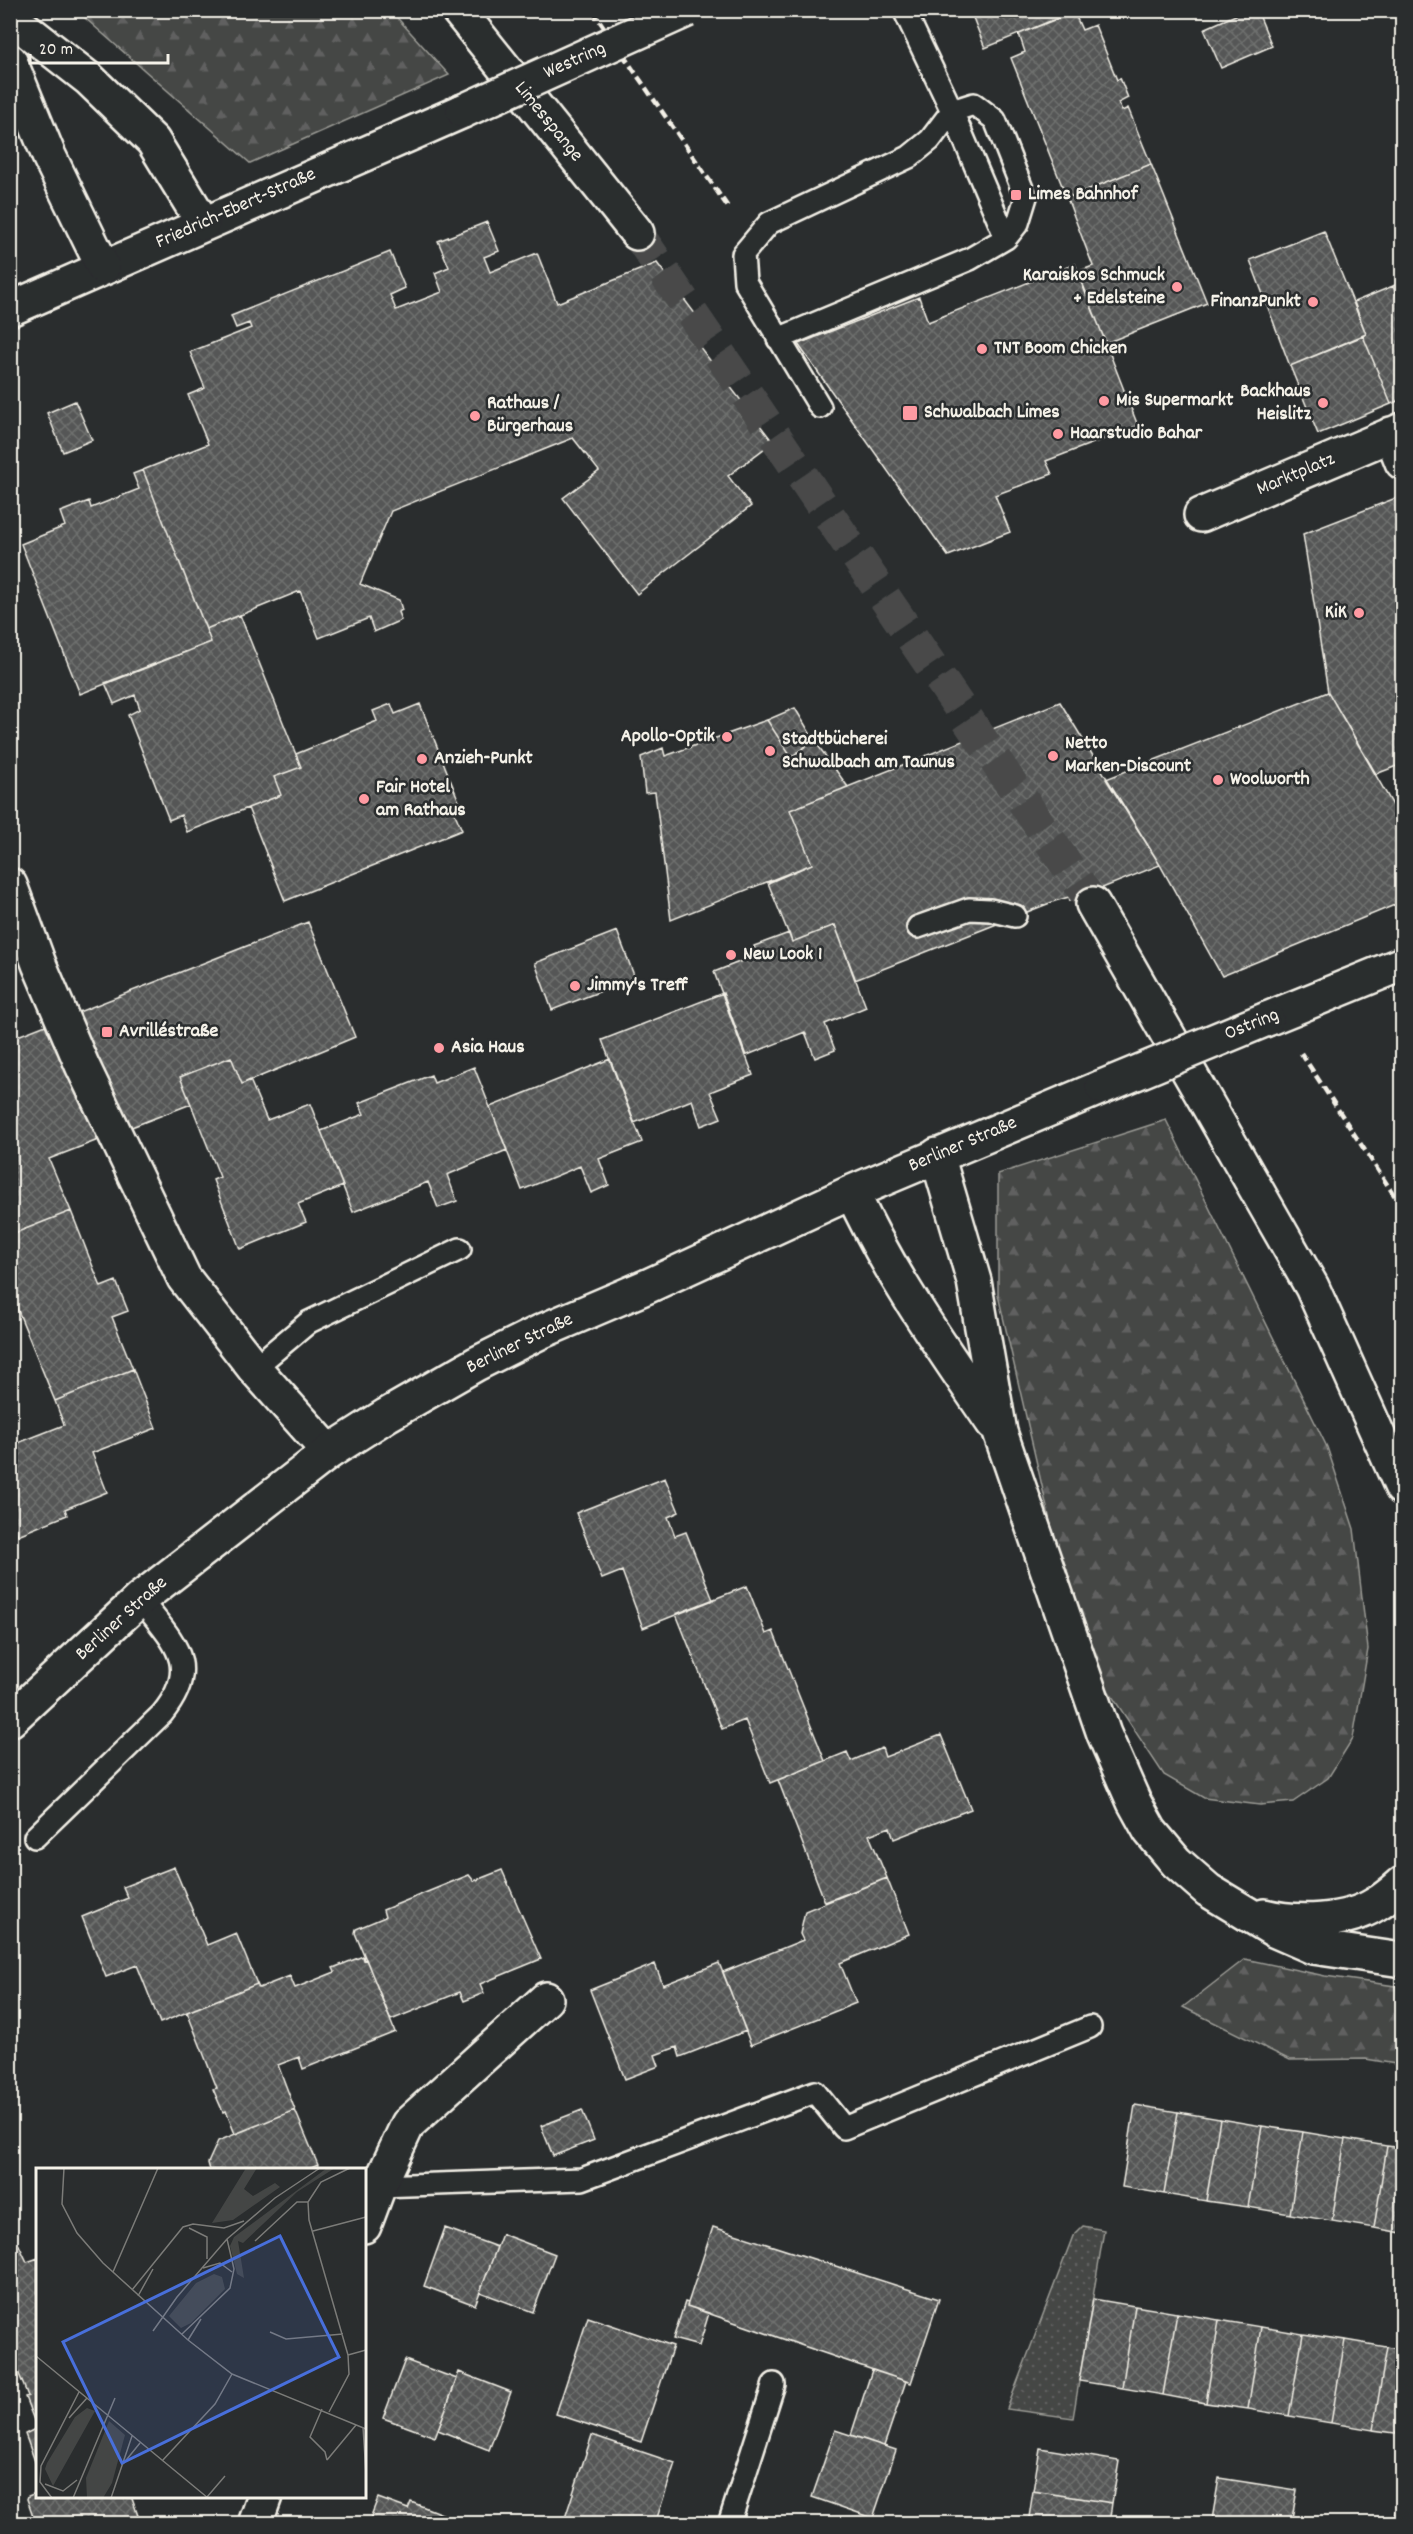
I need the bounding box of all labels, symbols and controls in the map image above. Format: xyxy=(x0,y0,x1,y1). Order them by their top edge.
scale bar xyxy=(30,27,168,65)
street label: Westring xyxy=(540,35,610,87)
text: 20 m xyxy=(39,38,73,63)
street label: Limesspange xyxy=(507,76,589,169)
street label: Friedrich-Ebert-Straße xyxy=(151,161,321,257)
place label: Limes Bahnhof xyxy=(1028,181,1139,209)
marker: Limes Bahnhof xyxy=(1009,188,1023,202)
place label: Karaiskos Schmuck + Edelsteine xyxy=(1023,262,1165,313)
marker: Karaiskos Schmuck + Edelsteine xyxy=(1170,280,1184,294)
place label: FinanzPunkt xyxy=(1210,288,1302,316)
marker: FinanzPunkt xyxy=(1306,295,1320,309)
place label: TNT Boom Chicken xyxy=(994,335,1127,363)
marker: TNT Boom Chicken xyxy=(975,342,989,356)
place label: Backhaus Heislitz xyxy=(1240,378,1311,429)
place label: Mis Supermarkt xyxy=(1116,387,1234,415)
place label: Rathaus / Bürgerhaus xyxy=(487,390,573,441)
marker: Mis Supermarkt xyxy=(1097,394,1111,408)
marker: Backhaus Heislitz xyxy=(1316,396,1330,410)
place label: Schwalbach Limes xyxy=(924,399,1060,427)
marker: Schwalbach Limes xyxy=(901,404,919,422)
marker: Rathaus / Bürgerhaus xyxy=(468,409,482,423)
place label: Haarstudio Bahar xyxy=(1070,420,1203,448)
marker: Haarstudio Bahar xyxy=(1051,427,1065,441)
street label: Marktplatz xyxy=(1253,446,1340,504)
place label: KiK xyxy=(1325,599,1348,627)
marker: KiK xyxy=(1352,606,1366,620)
place label: Apollo-Optik xyxy=(621,723,715,751)
place label: Stadtbücherei Schwalbach am Taunus xyxy=(782,726,955,777)
marker: Apollo-Optik xyxy=(720,730,734,744)
place label: Netto Marken-Discount xyxy=(1065,730,1192,781)
marker: Stadtbücherei Schwalbach am Taunus xyxy=(763,744,777,758)
place label: Anzieh-Punkt xyxy=(434,745,533,773)
marker: Netto Marken-Discount xyxy=(1046,749,1060,763)
marker: Anzieh-Punkt xyxy=(415,752,429,766)
place label: Woolworth xyxy=(1230,766,1310,794)
marker: Woolworth xyxy=(1211,773,1225,787)
place label: Fair Hotel am Rathaus xyxy=(376,774,466,825)
marker: Fair Hotel am Rathaus xyxy=(357,792,371,806)
place label: New Look 1 xyxy=(743,941,822,969)
marker: New Look 1 xyxy=(724,948,738,962)
place label: Jimmy's Treff xyxy=(587,972,689,1000)
marker: Jimmy's Treff xyxy=(568,979,582,993)
street label: Ostring xyxy=(1221,1001,1283,1049)
place label: Avrilléstraße xyxy=(119,1018,219,1046)
marker: Avrilléstraße xyxy=(100,1025,114,1039)
place label: Asia Haus xyxy=(451,1034,525,1062)
marker: Asia Haus xyxy=(432,1041,446,1055)
street label: Berliner Straße xyxy=(904,1109,1022,1180)
street label: Berliner Straße xyxy=(462,1306,578,1382)
street label: Berliner Straße xyxy=(70,1570,174,1668)
inset map xyxy=(36,2168,366,2498)

